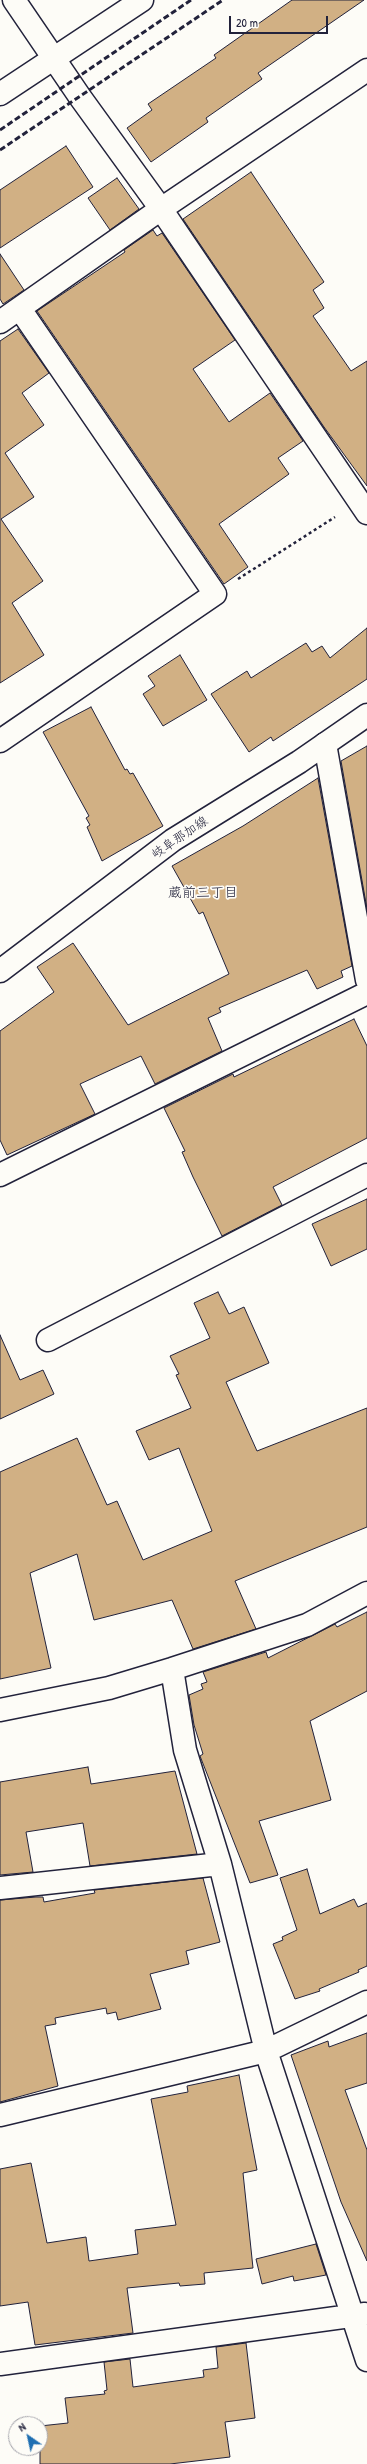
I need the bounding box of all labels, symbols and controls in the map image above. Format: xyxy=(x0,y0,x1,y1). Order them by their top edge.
scale bar xyxy=(231,8,330,34)
text: 20 m xyxy=(236,14,258,31)
street label: 岐阜那加線 xyxy=(149,813,211,863)
district label: 蔵前三丁目 xyxy=(168,885,238,901)
north arrow xyxy=(8,2416,48,2456)
text: N xyxy=(15,2419,28,2434)

